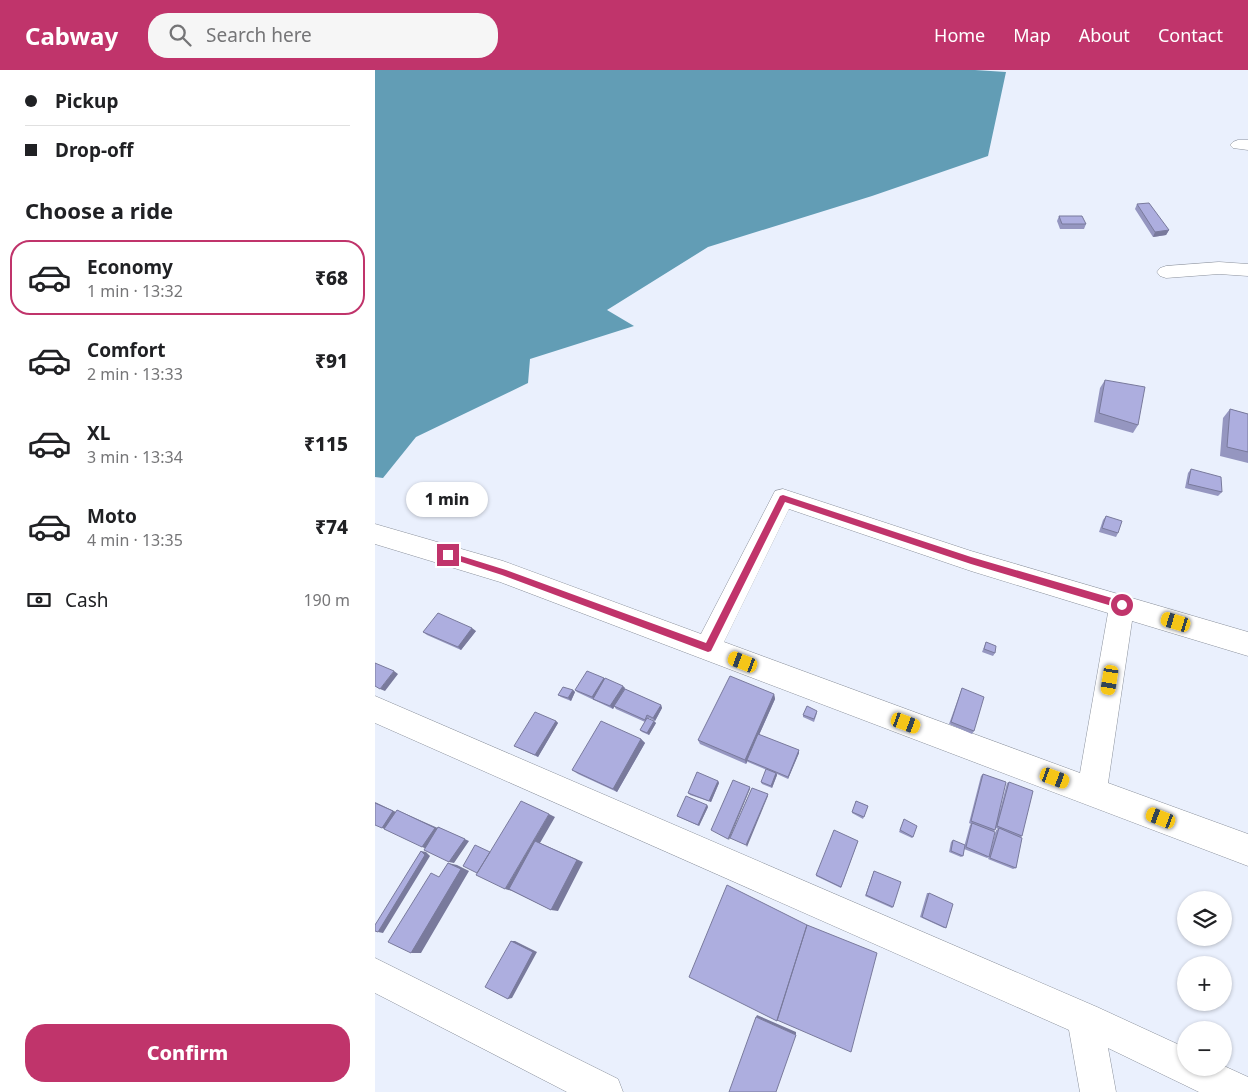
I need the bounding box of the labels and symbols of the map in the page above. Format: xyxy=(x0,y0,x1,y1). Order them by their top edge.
callout: 1 min xyxy=(407,482,489,518)
route end xyxy=(437,544,459,566)
route start xyxy=(1111,594,1133,616)
car xyxy=(1159,610,1192,634)
car xyxy=(726,650,759,674)
car xyxy=(1100,664,1119,696)
car xyxy=(889,711,922,735)
car xyxy=(1038,766,1071,790)
car xyxy=(1144,806,1177,830)

